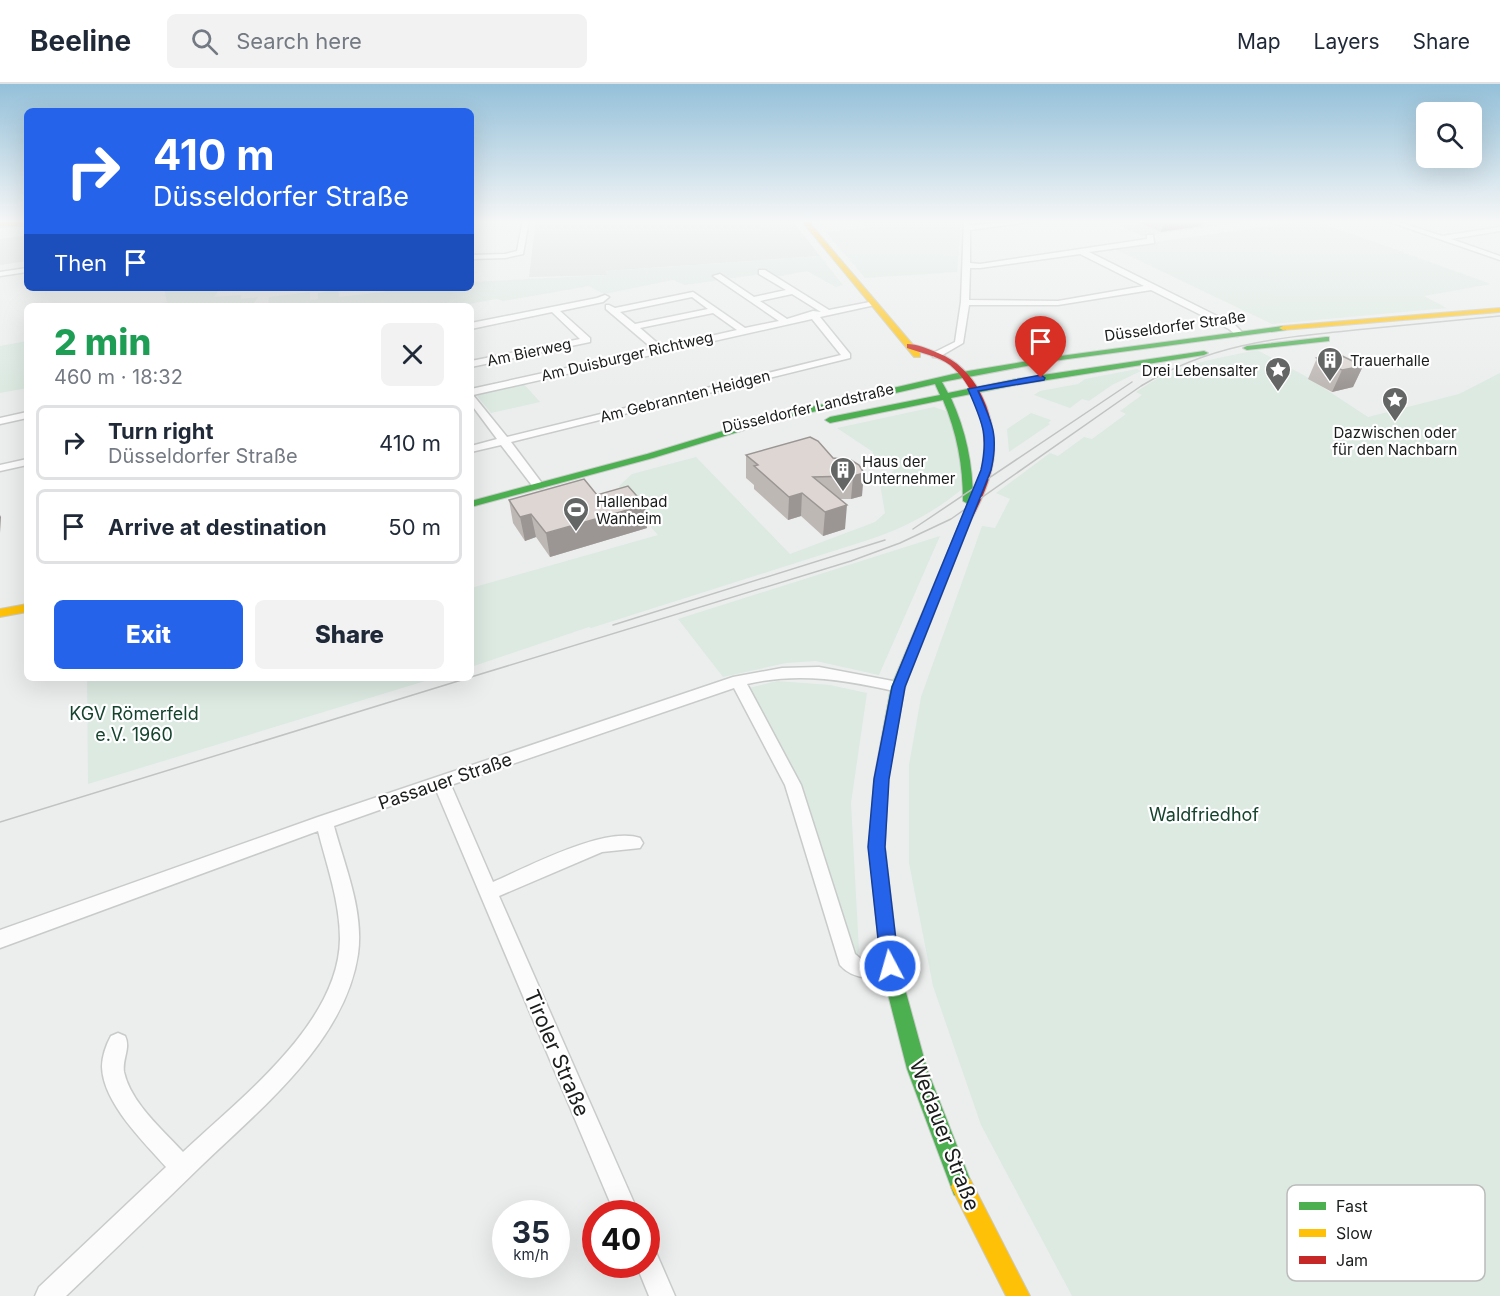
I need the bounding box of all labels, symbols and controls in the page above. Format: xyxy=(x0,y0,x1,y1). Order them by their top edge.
search box xyxy=(167,14,587,68)
text: Beeline xyxy=(30,24,131,58)
icon: search xyxy=(188,25,221,58)
text: Search here xyxy=(236,28,362,54)
text: Map xyxy=(1237,29,1281,54)
text: Layers xyxy=(1314,29,1380,54)
text: Share xyxy=(1413,29,1470,54)
map controls xyxy=(1416,102,1482,168)
button: search xyxy=(1416,102,1482,168)
text: 410 m xyxy=(153,129,275,180)
icon: right xyxy=(54,132,132,210)
text: Düsseldorfer Straße xyxy=(153,180,409,213)
icon: arrive xyxy=(119,246,152,279)
text: Then xyxy=(54,250,107,276)
street label: Düsseldorfer Straße xyxy=(1103,307,1247,345)
pin xyxy=(1015,316,1066,378)
text: 2 min xyxy=(54,320,151,364)
button: close xyxy=(381,323,444,386)
icon: arrive xyxy=(1024,325,1057,358)
street label: Am Duisburger Richtweg xyxy=(539,327,715,385)
street label: Am Bierweg xyxy=(485,334,573,370)
building icon: Trauerhalle xyxy=(1315,345,1345,383)
place label: Trauerhalle xyxy=(1350,351,1430,370)
place icon: Drei Lebensalter xyxy=(1263,355,1293,393)
place label: Drei Lebensalter xyxy=(1142,361,1258,380)
text: 460 m · 18:32 xyxy=(54,365,183,389)
street label: Am Gebrannten Heidgen xyxy=(598,366,772,426)
street label: Düsseldorfer Landstraße xyxy=(720,379,896,437)
place icon: Dazwischen oder für den Nachbarn xyxy=(1380,385,1410,423)
text: Turn right xyxy=(108,418,214,444)
place label: Dazwischen oder für den Nachbarn xyxy=(1333,423,1457,459)
icon: right xyxy=(57,426,90,459)
text: 410 m xyxy=(379,430,441,456)
text: Düsseldorfer Straße xyxy=(108,444,298,468)
place label: Haus der Unternehmer xyxy=(862,452,956,488)
building icon: Haus der Unternehmer xyxy=(828,455,858,493)
place label: Hallenbad Wanheim xyxy=(596,492,667,528)
sports icon: Hallenbad Wanheim xyxy=(561,495,591,533)
icon: arrive xyxy=(57,510,90,543)
text: Arrive at destination xyxy=(108,514,327,540)
text: 50 m xyxy=(388,514,441,540)
button: Exit xyxy=(54,600,243,669)
button: Share xyxy=(255,600,444,669)
park label: KGV Römerfeld e.V. 1960 xyxy=(69,703,199,745)
street label: Passauer Straße xyxy=(376,748,514,814)
park label: Waldfriedhof xyxy=(1149,804,1259,825)
position arrow xyxy=(858,934,922,998)
street label: Tiroler Straße xyxy=(519,986,595,1120)
street label: Wedauer Straße xyxy=(905,1056,985,1214)
legend xyxy=(1287,1185,1485,1281)
text: Fast xyxy=(1336,1196,1368,1216)
speed limit sign: 40 xyxy=(582,1200,660,1278)
text: 35 xyxy=(512,1214,550,1250)
text: Slow xyxy=(1336,1223,1373,1243)
text: km/h xyxy=(513,1245,549,1264)
text: Jam xyxy=(1336,1250,1368,1270)

